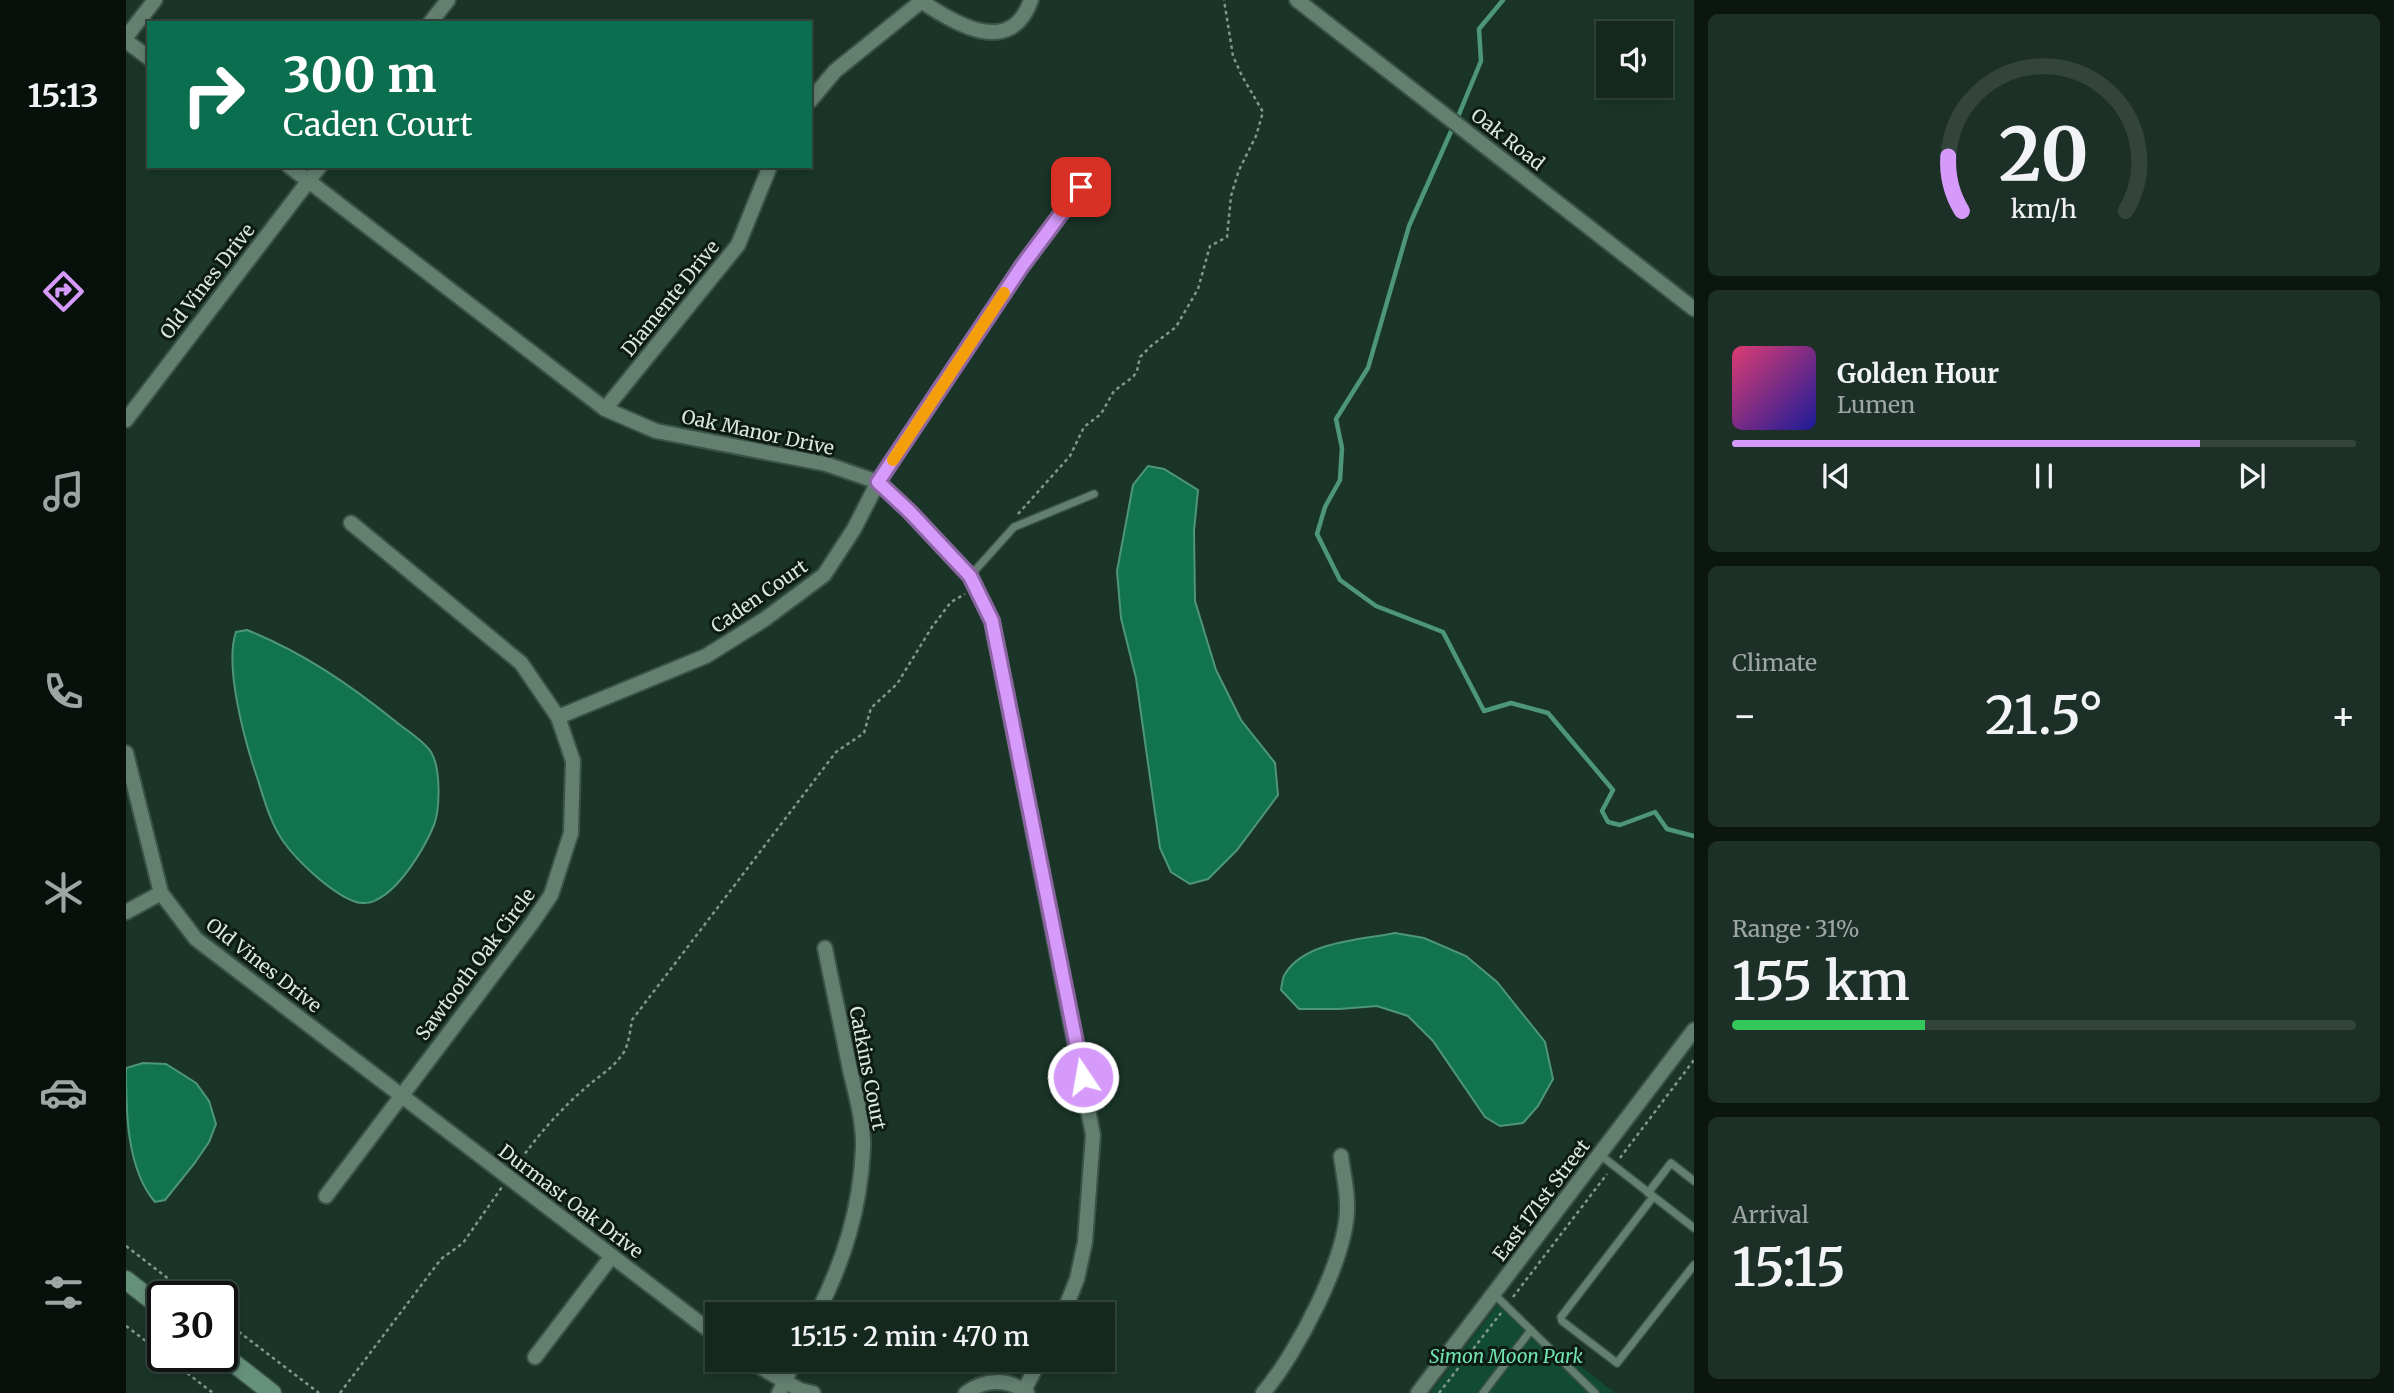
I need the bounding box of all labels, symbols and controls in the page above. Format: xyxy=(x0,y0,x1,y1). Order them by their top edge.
map controls xyxy=(1596,21,1673,98)
button: sound xyxy=(1596,21,1673,98)
text: 300 m xyxy=(283,44,437,105)
icon: right xyxy=(168,49,259,140)
text: 15:13 xyxy=(27,76,99,116)
street label: Oak Road xyxy=(1466,103,1550,175)
text: Caden Court xyxy=(283,105,472,145)
text: 20 xyxy=(1999,109,2089,201)
pin xyxy=(1051,157,1111,217)
icon: arrive xyxy=(1062,168,1100,206)
text: km/h xyxy=(2011,193,2077,225)
street label: Old Vines Drive xyxy=(155,218,260,343)
street label: Diamente Drive xyxy=(616,235,724,361)
icon: directions xyxy=(39,267,88,316)
text: Golden Hour xyxy=(1837,357,1999,390)
text: Lumen xyxy=(1837,390,1915,419)
street label: Oak Manor Drive xyxy=(679,404,837,460)
icon: previous xyxy=(1817,457,1855,495)
icon: pause xyxy=(2025,457,2063,495)
icon: next xyxy=(2233,457,2271,495)
icon: music xyxy=(39,467,88,516)
street label: Caden Court xyxy=(706,554,812,638)
text: Climate xyxy=(1732,648,1817,677)
icon: phone xyxy=(39,667,88,716)
text: 21.5° xyxy=(1985,683,2103,748)
text: − xyxy=(1732,692,1757,739)
text: + xyxy=(2331,692,2356,739)
icon: climate xyxy=(39,868,88,917)
street label: Sawtooth Oak Circle xyxy=(410,883,540,1045)
street label: Old Vines Drive xyxy=(202,913,327,1018)
text: Range · 31% xyxy=(1732,914,1859,943)
text: 155 km xyxy=(1732,949,1910,1014)
street label: Catkins Court xyxy=(844,1004,892,1133)
position arrow xyxy=(1046,1040,1120,1114)
icon: car xyxy=(39,1068,88,1117)
street label: East 171st Street xyxy=(1487,1134,1595,1266)
street label: Durmast Oak Drive xyxy=(494,1139,648,1263)
text: Arrival xyxy=(1732,1200,1809,1229)
text: 15:15 xyxy=(1732,1235,1846,1300)
icon: filters xyxy=(39,1268,88,1317)
speed limit sign: 30 xyxy=(147,1281,238,1372)
text: 15:15 · 2 min · 470 m xyxy=(791,1320,1029,1353)
park label: Simon Moon Park xyxy=(1429,1344,1583,1368)

